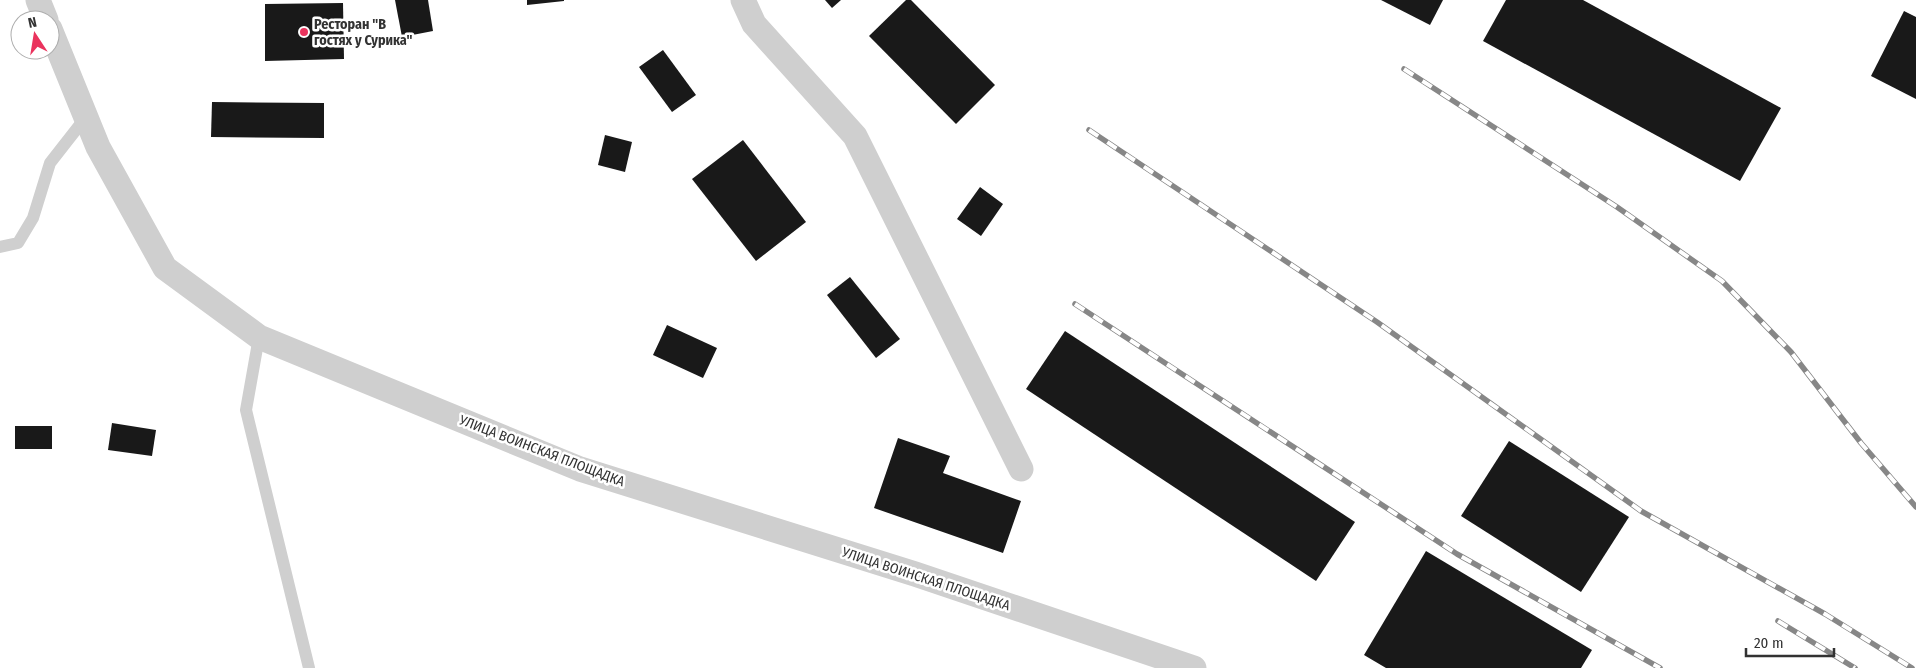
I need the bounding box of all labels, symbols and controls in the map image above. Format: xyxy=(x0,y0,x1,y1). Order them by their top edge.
north arrow xyxy=(10,10,60,60)
text: N xyxy=(27,14,38,32)
place label: Ресторан "В гостях у Сурика" xyxy=(314,16,413,49)
marker: Ресторан "В гостях у Сурика" xyxy=(298,26,310,38)
street label: УЛИЦА ВОИНСКАЯ ПЛОЩАДКА xyxy=(456,411,628,491)
street label: УЛИЦА ВОИНСКАЯ ПЛОЩАДКА xyxy=(839,543,1013,614)
scale bar xyxy=(1746,626,1834,658)
text: 20 m xyxy=(1754,634,1784,652)

